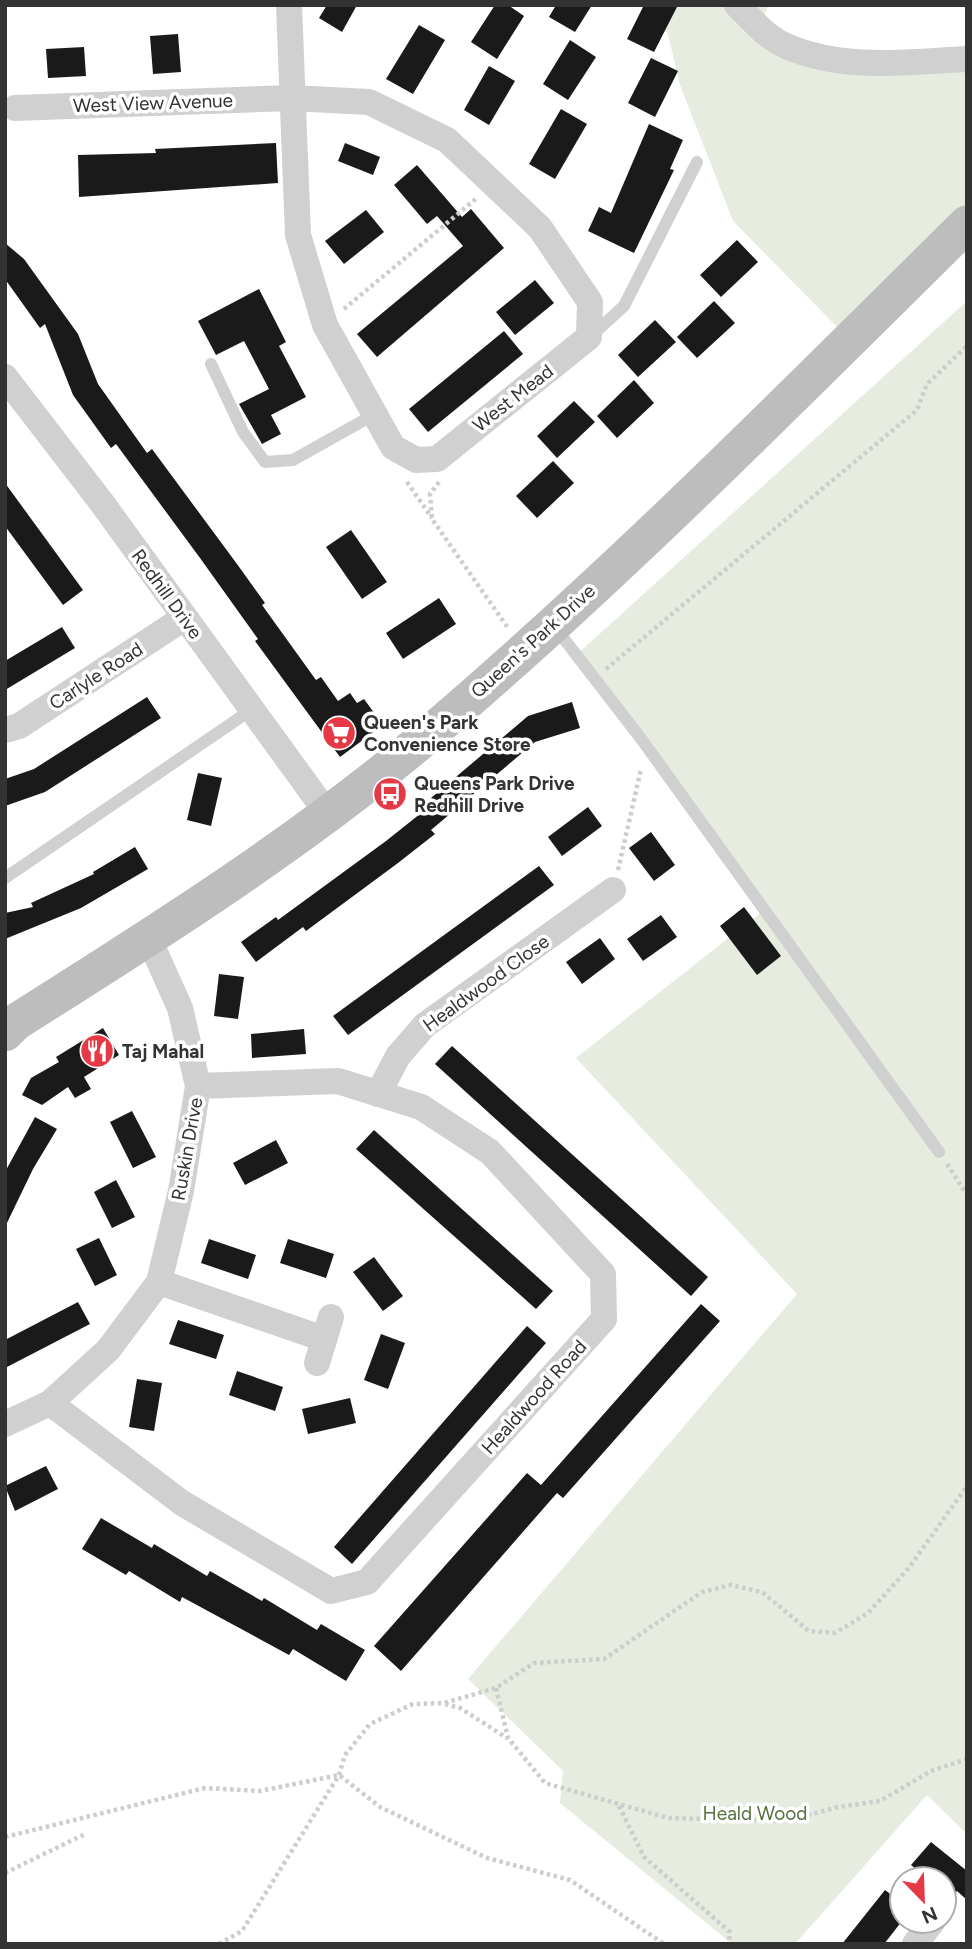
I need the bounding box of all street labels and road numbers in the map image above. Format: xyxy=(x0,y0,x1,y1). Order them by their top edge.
street label: West View Avenue xyxy=(73,89,233,117)
street label: West Mead xyxy=(468,359,558,437)
street label: Redhill Drive xyxy=(127,545,207,643)
street label: Queen's Park Drive xyxy=(466,579,600,703)
street label: Carlyle Road xyxy=(45,637,147,715)
street label: Healdwood Close xyxy=(418,930,554,1036)
street label: Ruskin Drive xyxy=(167,1096,207,1202)
street label: Healdwood Road xyxy=(477,1335,591,1459)

